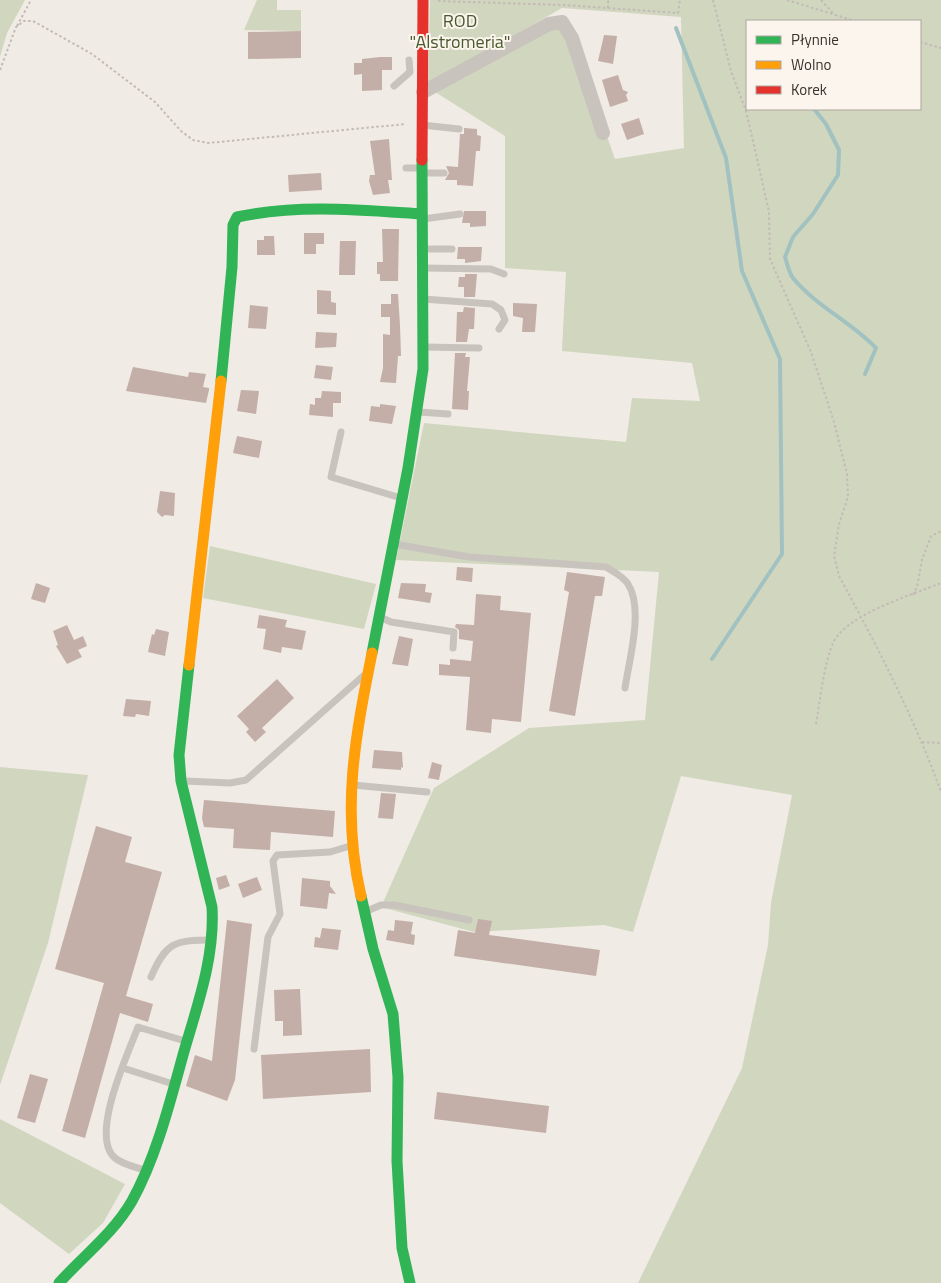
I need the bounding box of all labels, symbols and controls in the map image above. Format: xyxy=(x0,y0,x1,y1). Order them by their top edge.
park label: ROD "Alstromeria" xyxy=(409,7,511,55)
legend xyxy=(746,20,921,110)
text: Płynnie xyxy=(791,28,839,51)
text: Wolno xyxy=(791,53,831,76)
text: Korek xyxy=(791,78,827,101)

